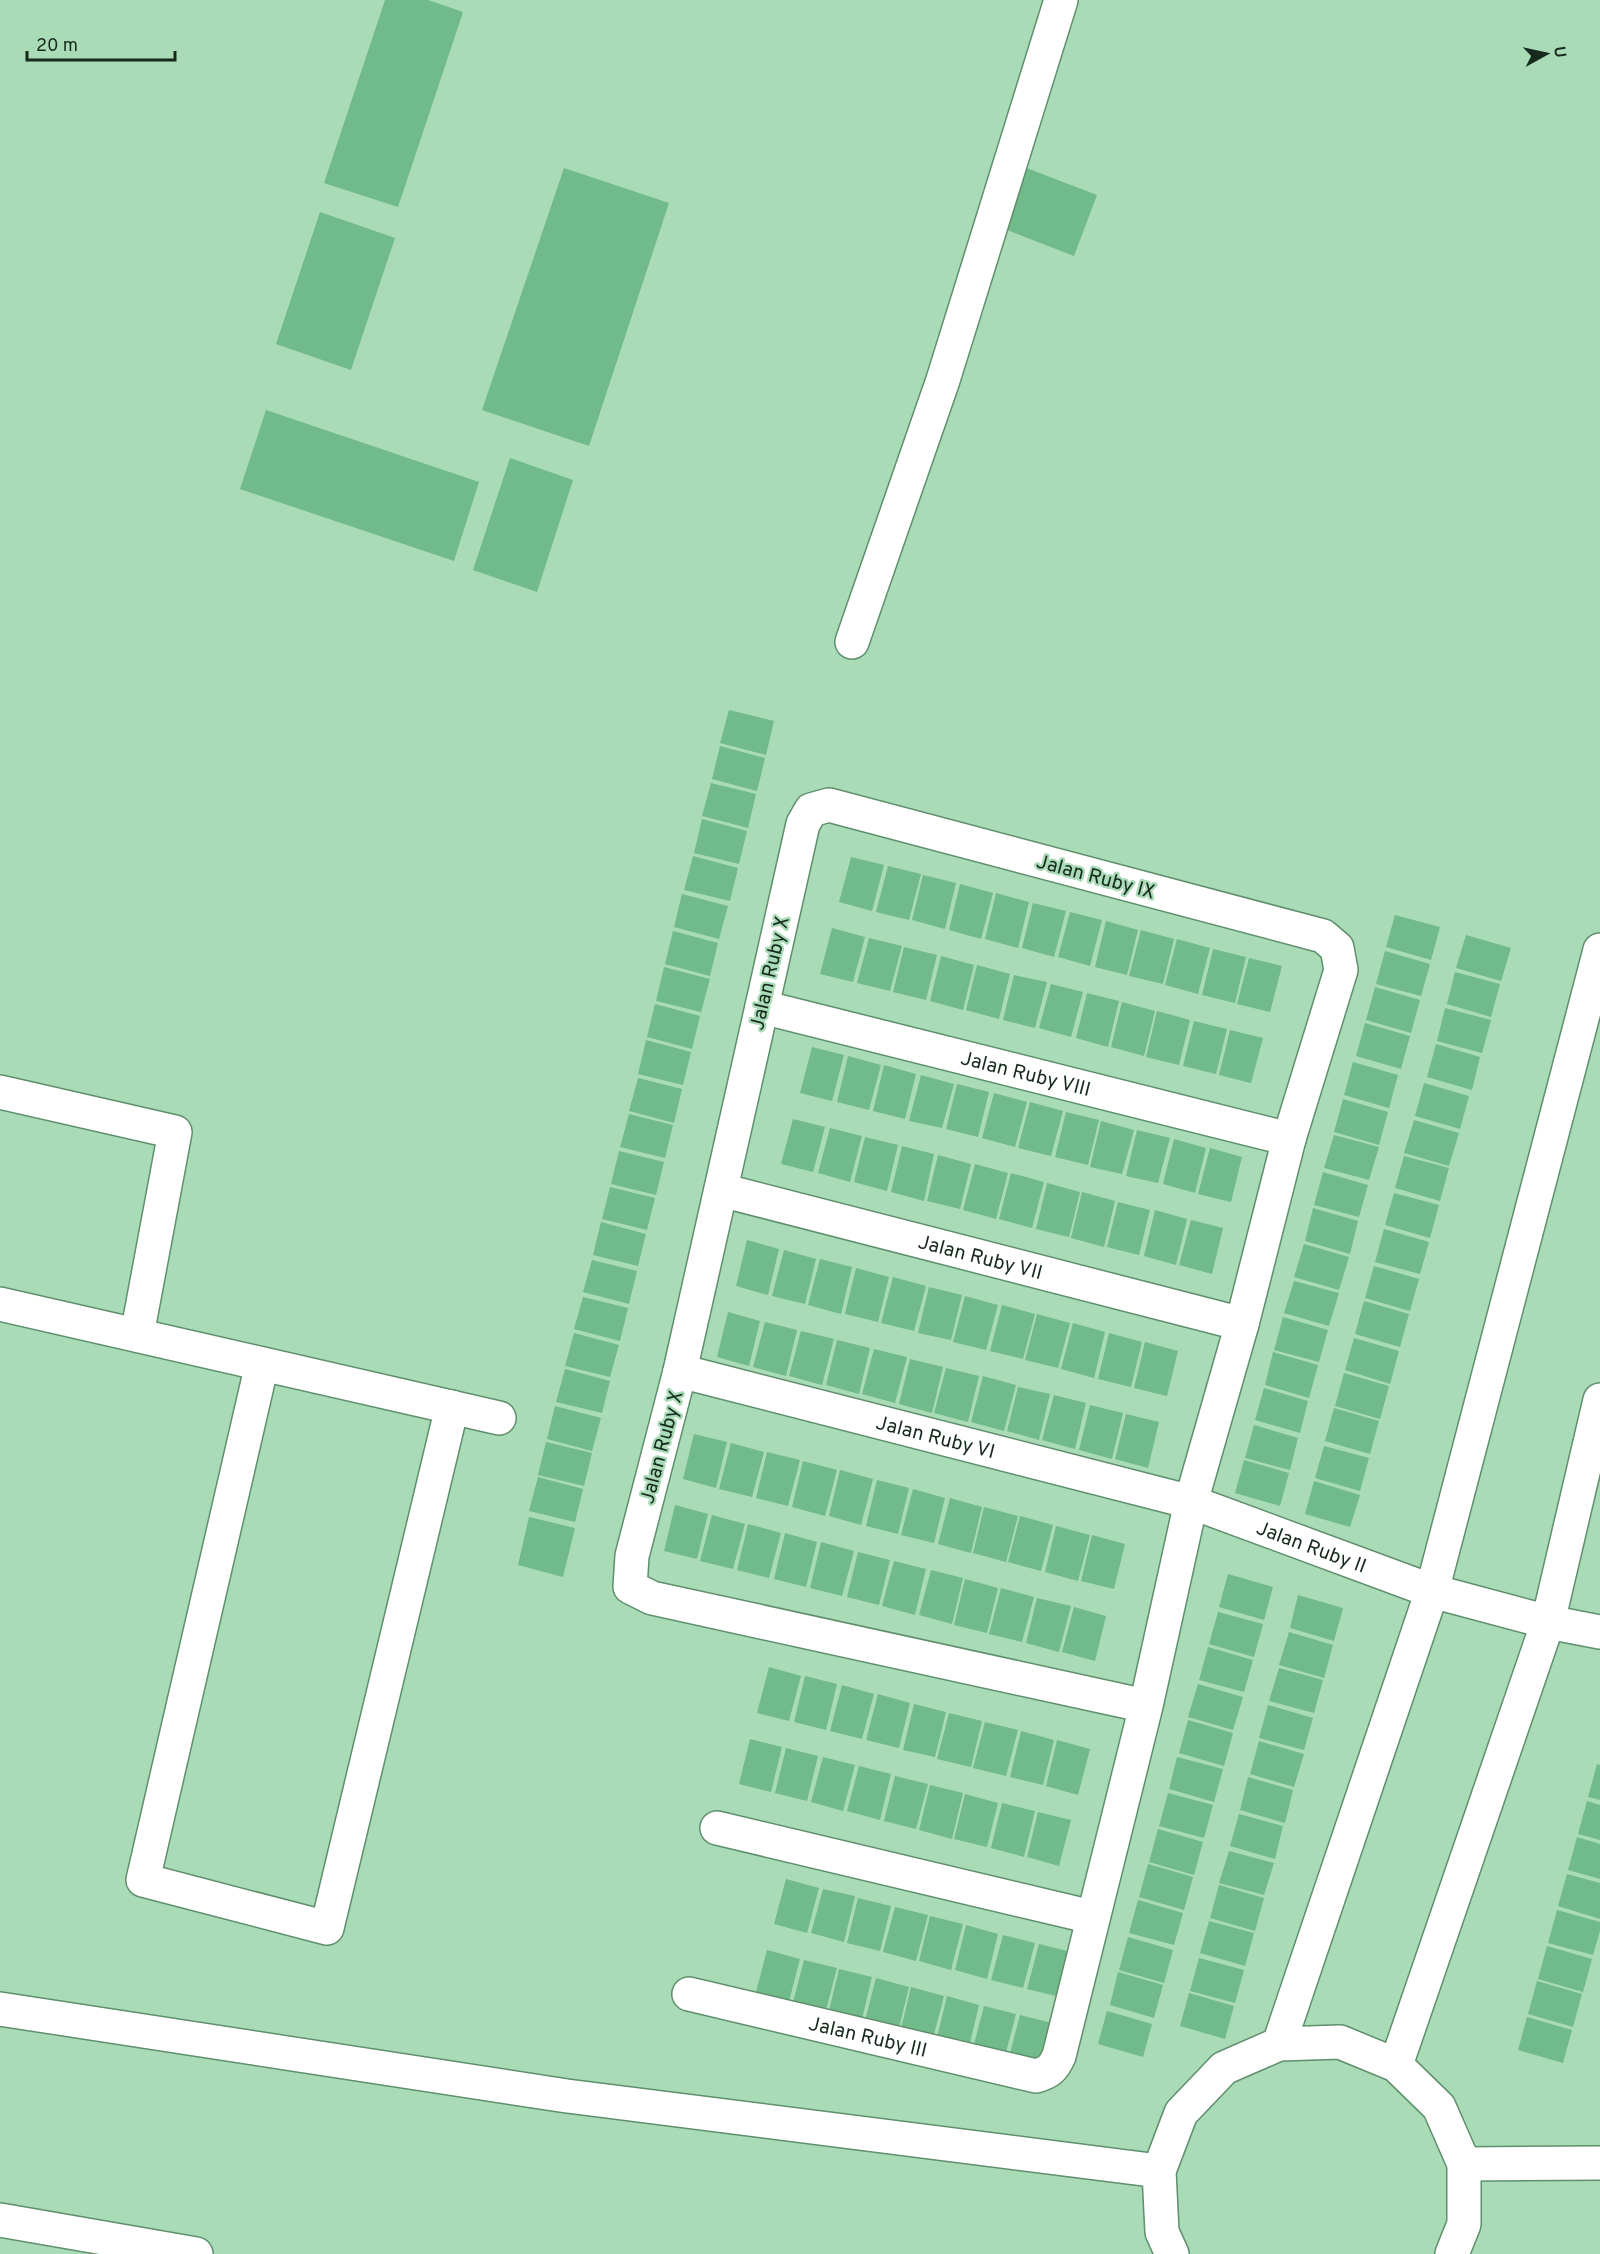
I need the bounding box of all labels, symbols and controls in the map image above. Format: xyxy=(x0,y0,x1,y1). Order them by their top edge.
scale bar xyxy=(27,24,176,62)
north arrow xyxy=(1516,24,1576,84)
text: 20 m xyxy=(36,35,78,58)
text: U xyxy=(1548,45,1570,59)
street label: Jalan Ruby IX xyxy=(1033,850,1158,906)
street label: Jalan Ruby X xyxy=(745,914,797,1033)
street label: Jalan Ruby VIII xyxy=(958,1046,1093,1104)
street label: Jalan Ruby VII xyxy=(915,1230,1045,1287)
street label: Jalan Ruby X xyxy=(635,1388,691,1507)
street label: Jalan Ruby VI xyxy=(873,1411,998,1466)
street label: Jalan Ruby II xyxy=(1252,1516,1369,1581)
street label: Jalan Ruby III xyxy=(806,2012,929,2065)

